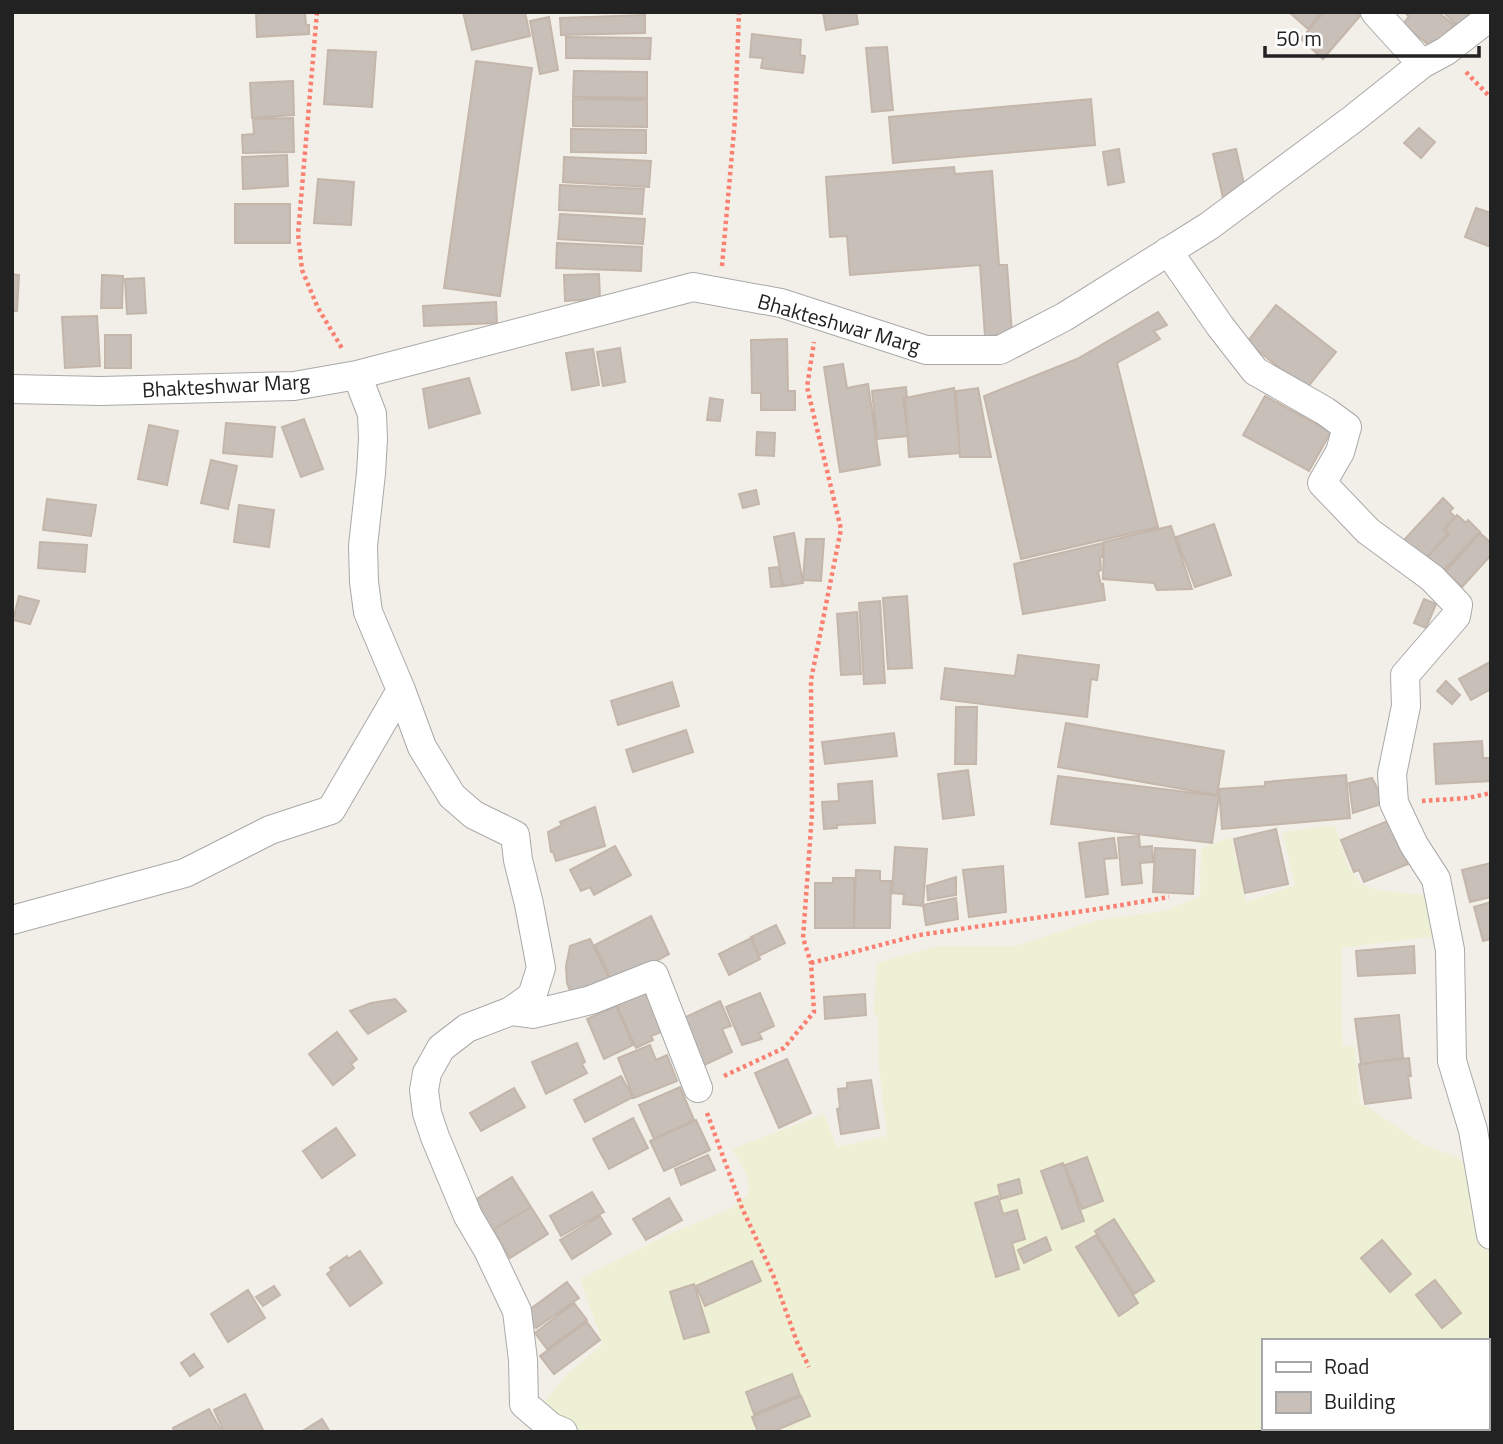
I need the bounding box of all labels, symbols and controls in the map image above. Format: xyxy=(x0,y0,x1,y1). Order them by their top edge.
scale bar xyxy=(1265,14,1478,58)
text: 50 m xyxy=(1276,22,1322,54)
street label: Bhakteshwar Marg xyxy=(754,284,925,362)
street label: Bhakteshwar Marg xyxy=(141,365,311,405)
legend xyxy=(1262,1339,1489,1430)
text: Road xyxy=(1324,1350,1369,1382)
text: Building xyxy=(1324,1385,1396,1417)

